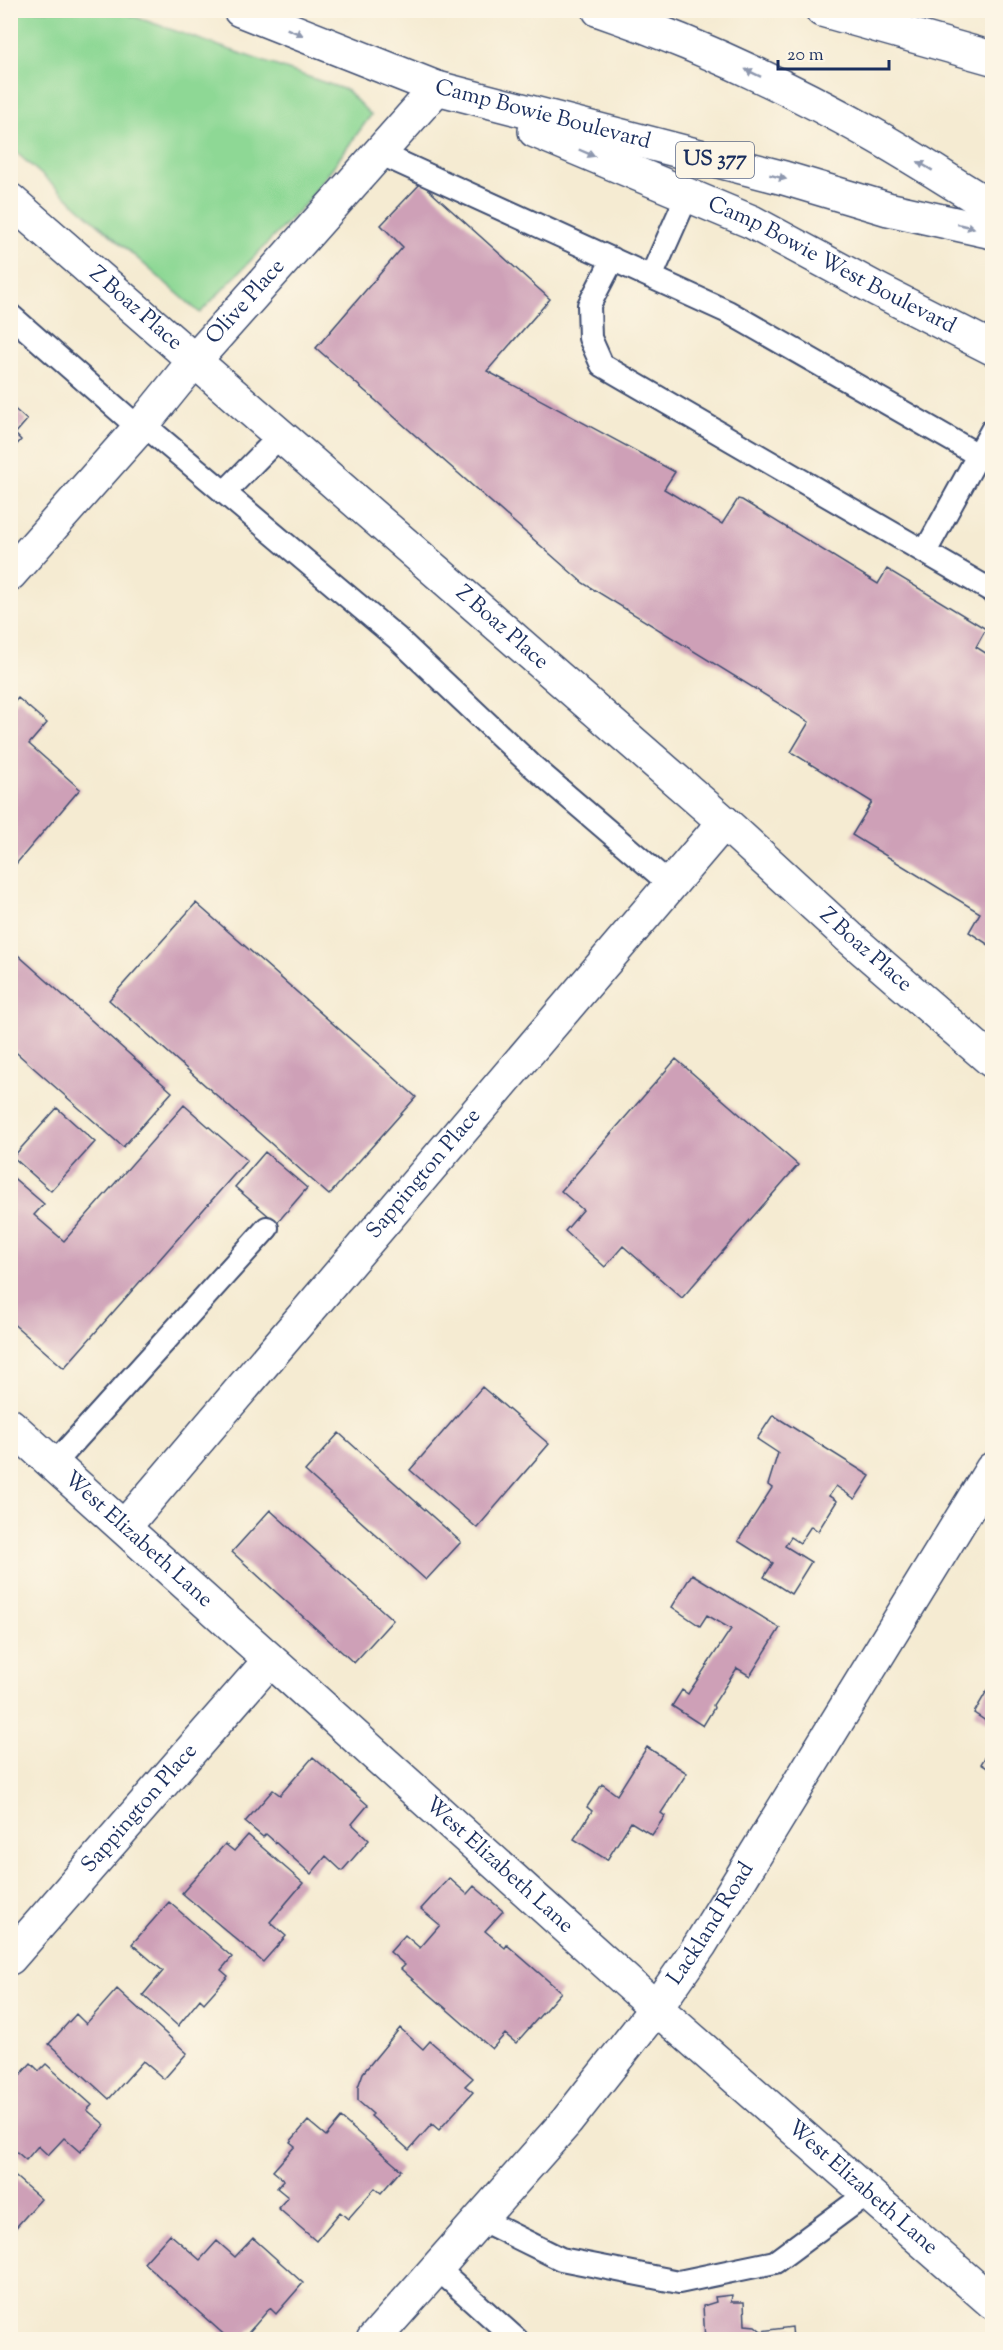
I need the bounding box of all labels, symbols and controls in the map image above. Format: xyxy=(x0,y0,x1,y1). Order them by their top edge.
one-way arrow xyxy=(286,27,304,37)
scale bar xyxy=(778,33,889,71)
text: 20 m xyxy=(787,43,824,69)
one-way arrow xyxy=(745,69,762,78)
street label: Camp Bowie Boulevard xyxy=(431,72,654,159)
road number: US 377 xyxy=(676,142,754,178)
one-way arrow xyxy=(578,149,596,158)
one-way arrow xyxy=(917,160,933,171)
one-way arrow xyxy=(769,172,787,182)
street label: Camp Bowie West Boulevard xyxy=(703,189,961,343)
one-way arrow xyxy=(957,222,976,232)
street label: Olive Place xyxy=(199,252,293,352)
street label: Z Boaz Place xyxy=(81,259,189,359)
street label: Z Boaz Place xyxy=(448,579,555,678)
street label: Z Boaz Place xyxy=(812,901,919,1001)
street label: Sappington Place xyxy=(359,1102,489,1247)
street label: West Elizabeth Lane xyxy=(56,1464,219,1616)
street label: Sappington Place xyxy=(75,1737,206,1881)
street label: West Elizabeth Lane xyxy=(417,1790,580,1942)
street label: Lackland Road xyxy=(660,1856,763,1992)
street label: West Elizabeth Lane xyxy=(780,2113,945,2263)

